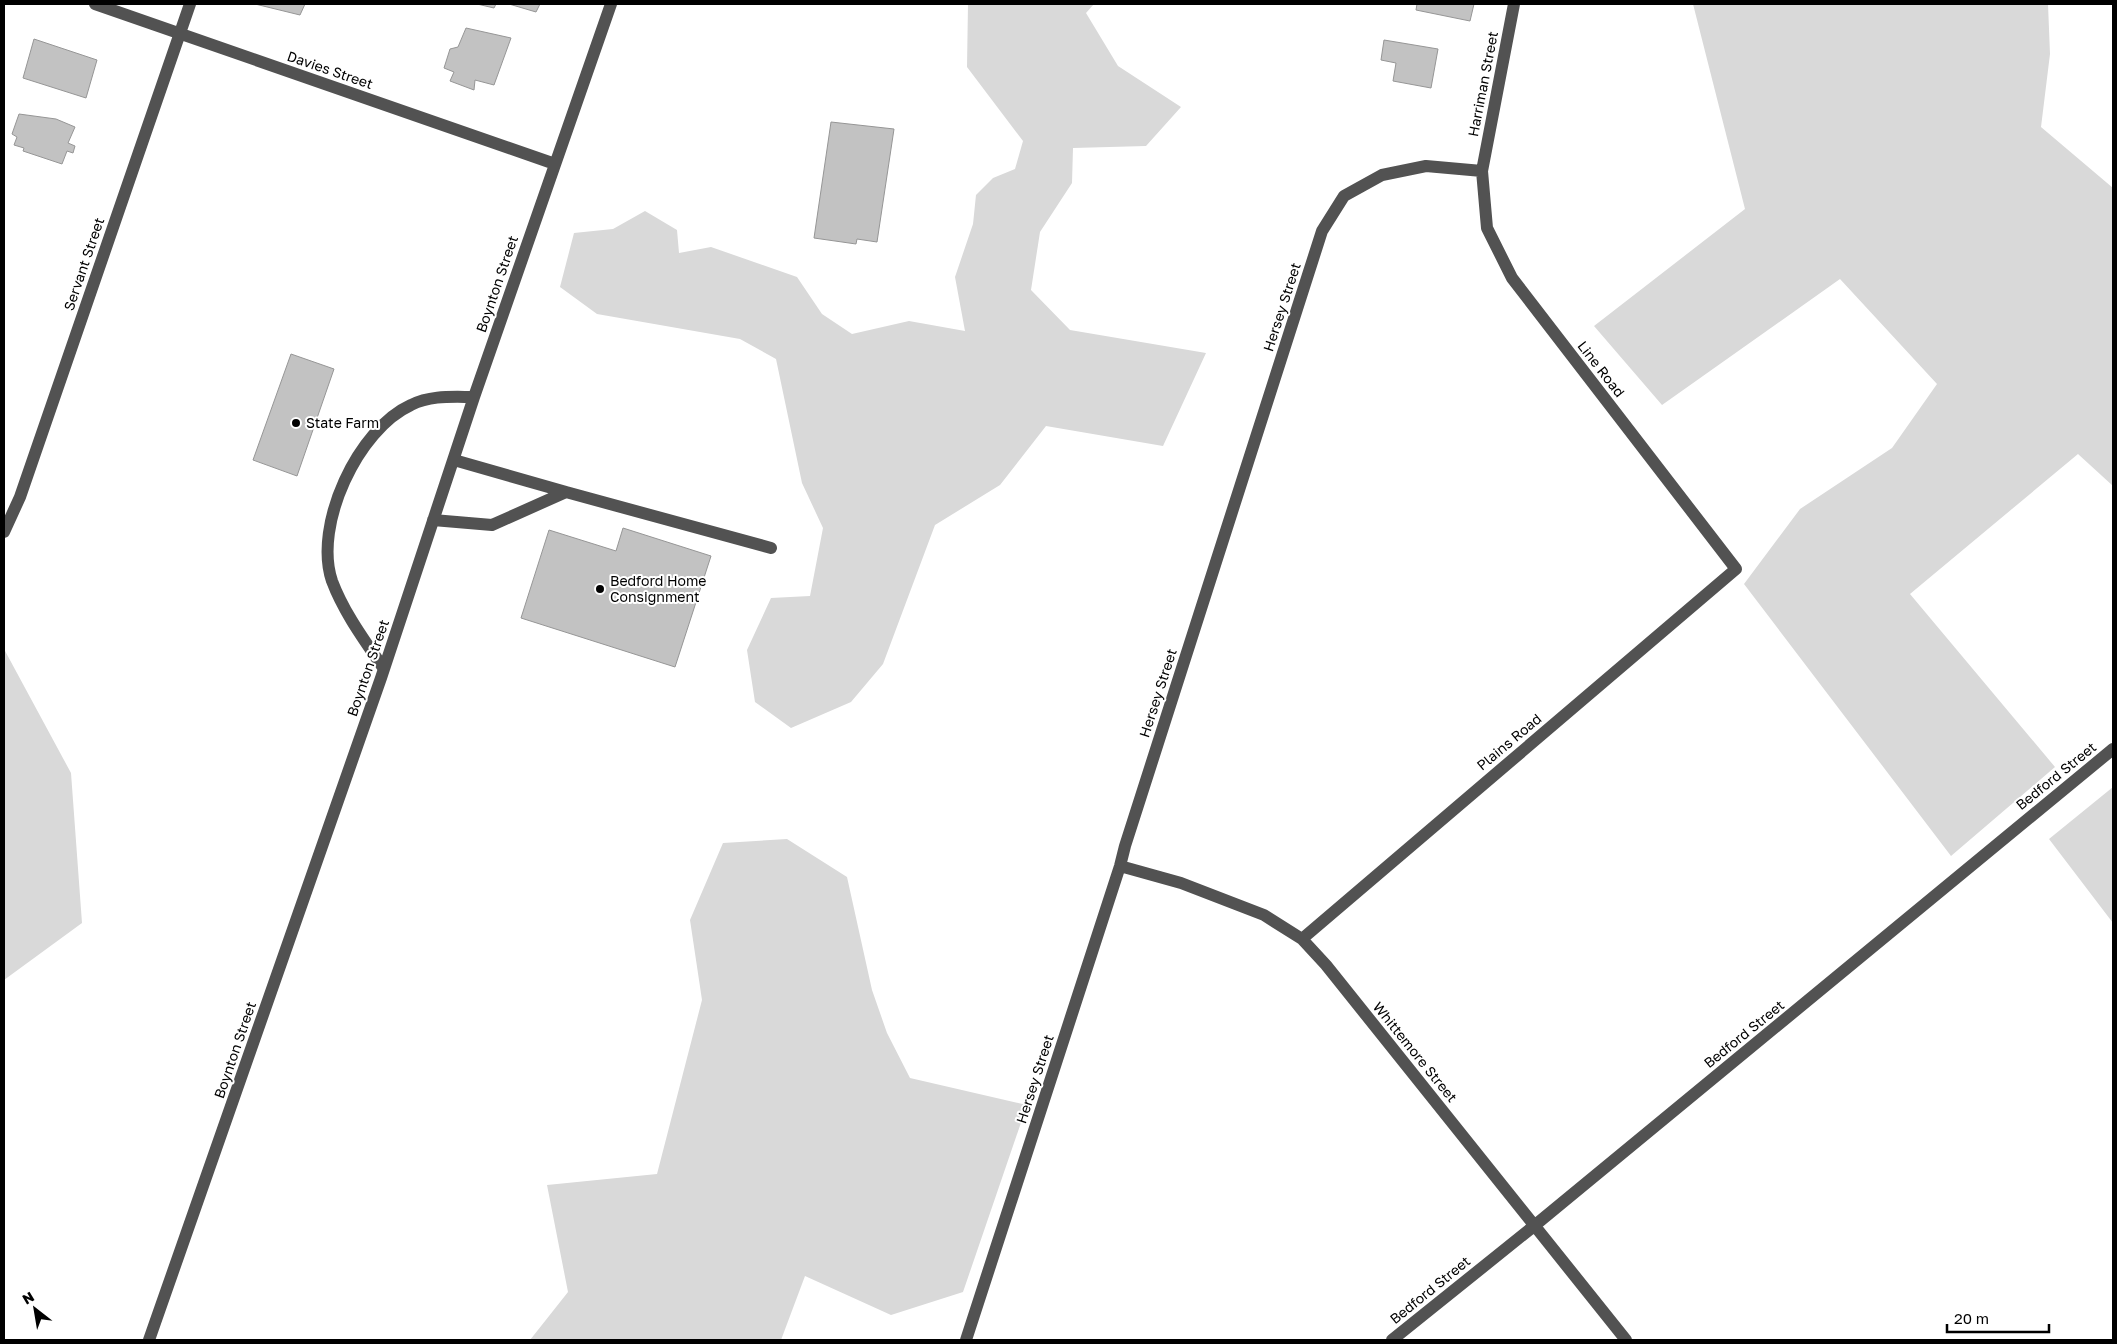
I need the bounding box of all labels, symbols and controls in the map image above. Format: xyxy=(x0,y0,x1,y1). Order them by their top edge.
street label: Harriman Street xyxy=(1464,30,1501,138)
street label: Davies Street xyxy=(285,47,375,92)
street label: Servant Street xyxy=(60,215,107,313)
street label: Boynton Street xyxy=(472,233,521,335)
street label: Hersey Street xyxy=(1259,260,1304,353)
street label: Line Road xyxy=(1574,337,1628,400)
place label: State Farm xyxy=(306,414,379,431)
marker: State Farm xyxy=(290,417,302,429)
place label: Bedford Home Consignment xyxy=(610,572,706,605)
marker: Bedford Home Consignment xyxy=(594,583,606,595)
street label: Boynton Street xyxy=(343,617,392,719)
street label: Hersey Street xyxy=(1135,646,1180,739)
street label: Plains Road xyxy=(1473,710,1544,774)
street label: Bedford Street xyxy=(2012,738,2099,813)
street label: Bedford Street xyxy=(1700,996,1787,1071)
street label: Whittemore Street xyxy=(1370,998,1461,1105)
street label: Boynton Street xyxy=(210,999,259,1101)
street label: Hersey Street xyxy=(1012,1032,1057,1125)
street label: Bedford Street xyxy=(1386,1252,1473,1327)
north arrow xyxy=(10,1284,60,1334)
text: N xyxy=(19,1287,37,1307)
scale bar xyxy=(1947,1302,2050,1334)
text: 20 m xyxy=(1954,1309,1989,1327)

